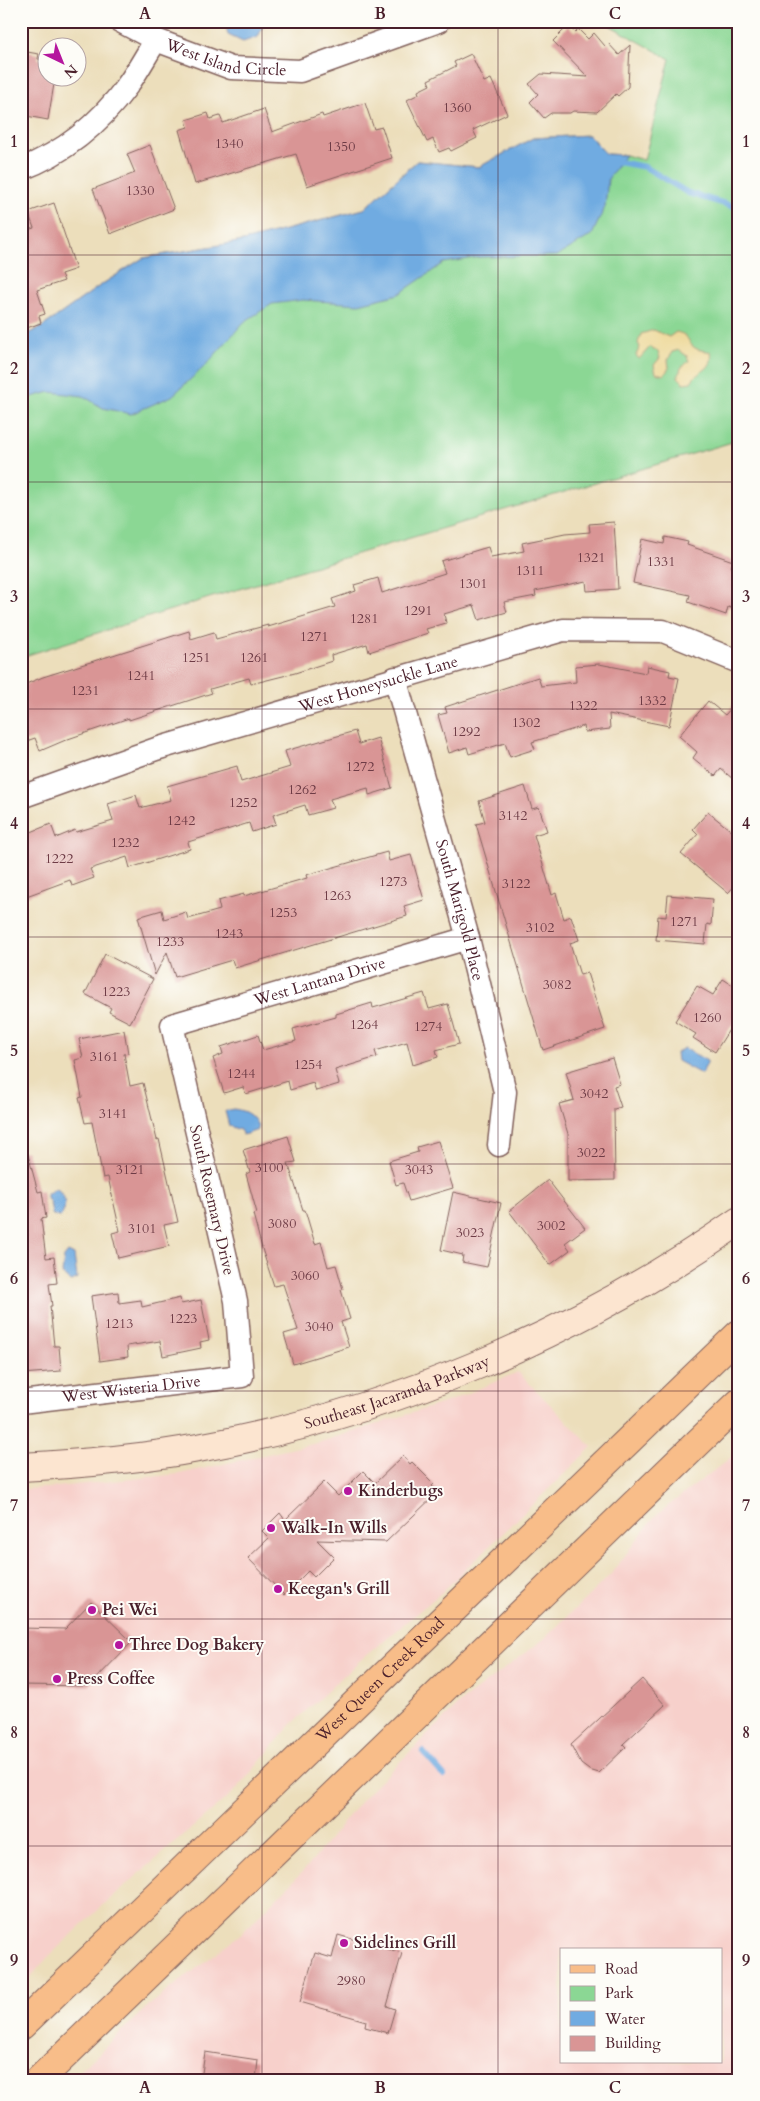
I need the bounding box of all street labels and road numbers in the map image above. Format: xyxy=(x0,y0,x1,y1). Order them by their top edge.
street label: West Island Circle xyxy=(162,33,287,81)
street label: West Honeysuckle Lane xyxy=(295,650,461,718)
street label: South Marigold Place xyxy=(430,837,489,983)
street label: West Lantana Drive xyxy=(250,952,388,1012)
street label: South Rosemary Drive xyxy=(184,1123,240,1277)
street label: Southeast Jacaranda Parkway xyxy=(302,1350,494,1435)
street label: West Wisteria Drive xyxy=(60,1370,202,1408)
street label: West Queen Creek Road xyxy=(310,1612,450,1748)

